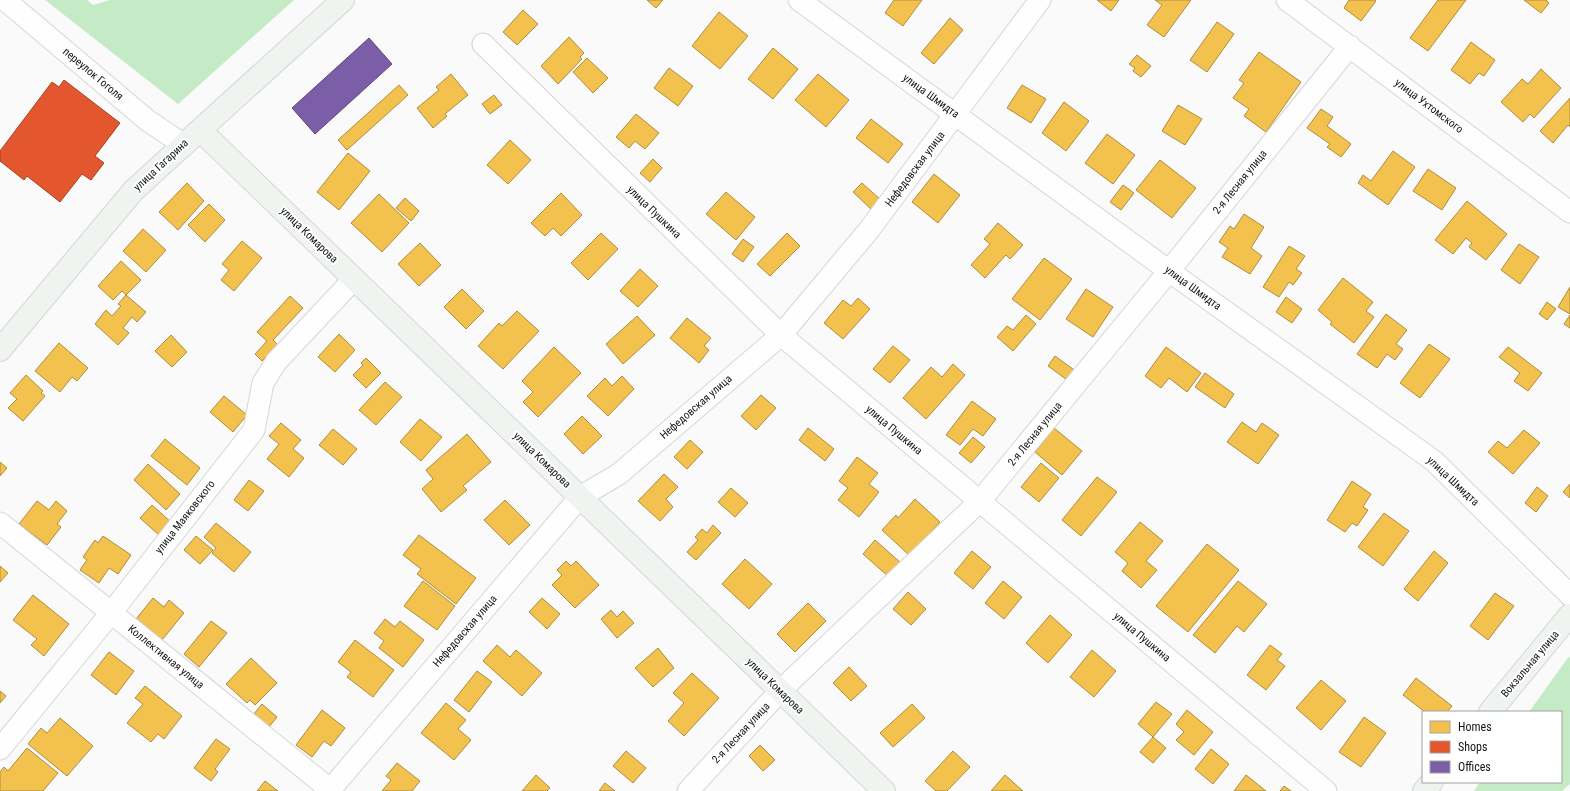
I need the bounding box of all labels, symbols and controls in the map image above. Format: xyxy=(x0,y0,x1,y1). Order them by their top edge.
street label: переулок Гоголя xyxy=(60,45,126,103)
street label: улица Шмидта xyxy=(900,71,962,121)
street label: улица Ухтомского xyxy=(1392,76,1466,136)
street label: Нефедовская улица xyxy=(882,129,948,209)
street label: улица Гагарина xyxy=(131,136,191,194)
street label: 2-я Лесная улица xyxy=(1210,147,1270,217)
street label: улица Пушкина xyxy=(624,183,684,241)
street label: улица Комарова xyxy=(278,204,340,266)
street label: улица Шмидта xyxy=(1162,263,1224,313)
street label: Нефедовская улица xyxy=(657,372,735,442)
street label: 2-я Лесная улица xyxy=(1005,399,1065,469)
street label: улица Пушкина xyxy=(863,403,925,457)
street label: улица Комарова xyxy=(511,429,573,491)
street label: улица Шмидта xyxy=(1424,454,1482,508)
street label: улица Маяковского xyxy=(152,477,218,556)
street label: Нефедовская улица xyxy=(430,592,500,670)
street label: улица Пушкина xyxy=(1111,610,1173,664)
street label: Коллективная улица xyxy=(125,622,207,692)
street label: Вокзальная улица xyxy=(1498,628,1562,700)
street label: улица Комарова xyxy=(744,655,806,717)
street label: 2-я Лесная улица xyxy=(710,700,772,766)
legend xyxy=(1422,711,1562,783)
text: Homes xyxy=(1458,720,1492,734)
text: Shops xyxy=(1458,740,1487,754)
text: Offices xyxy=(1458,760,1491,774)

